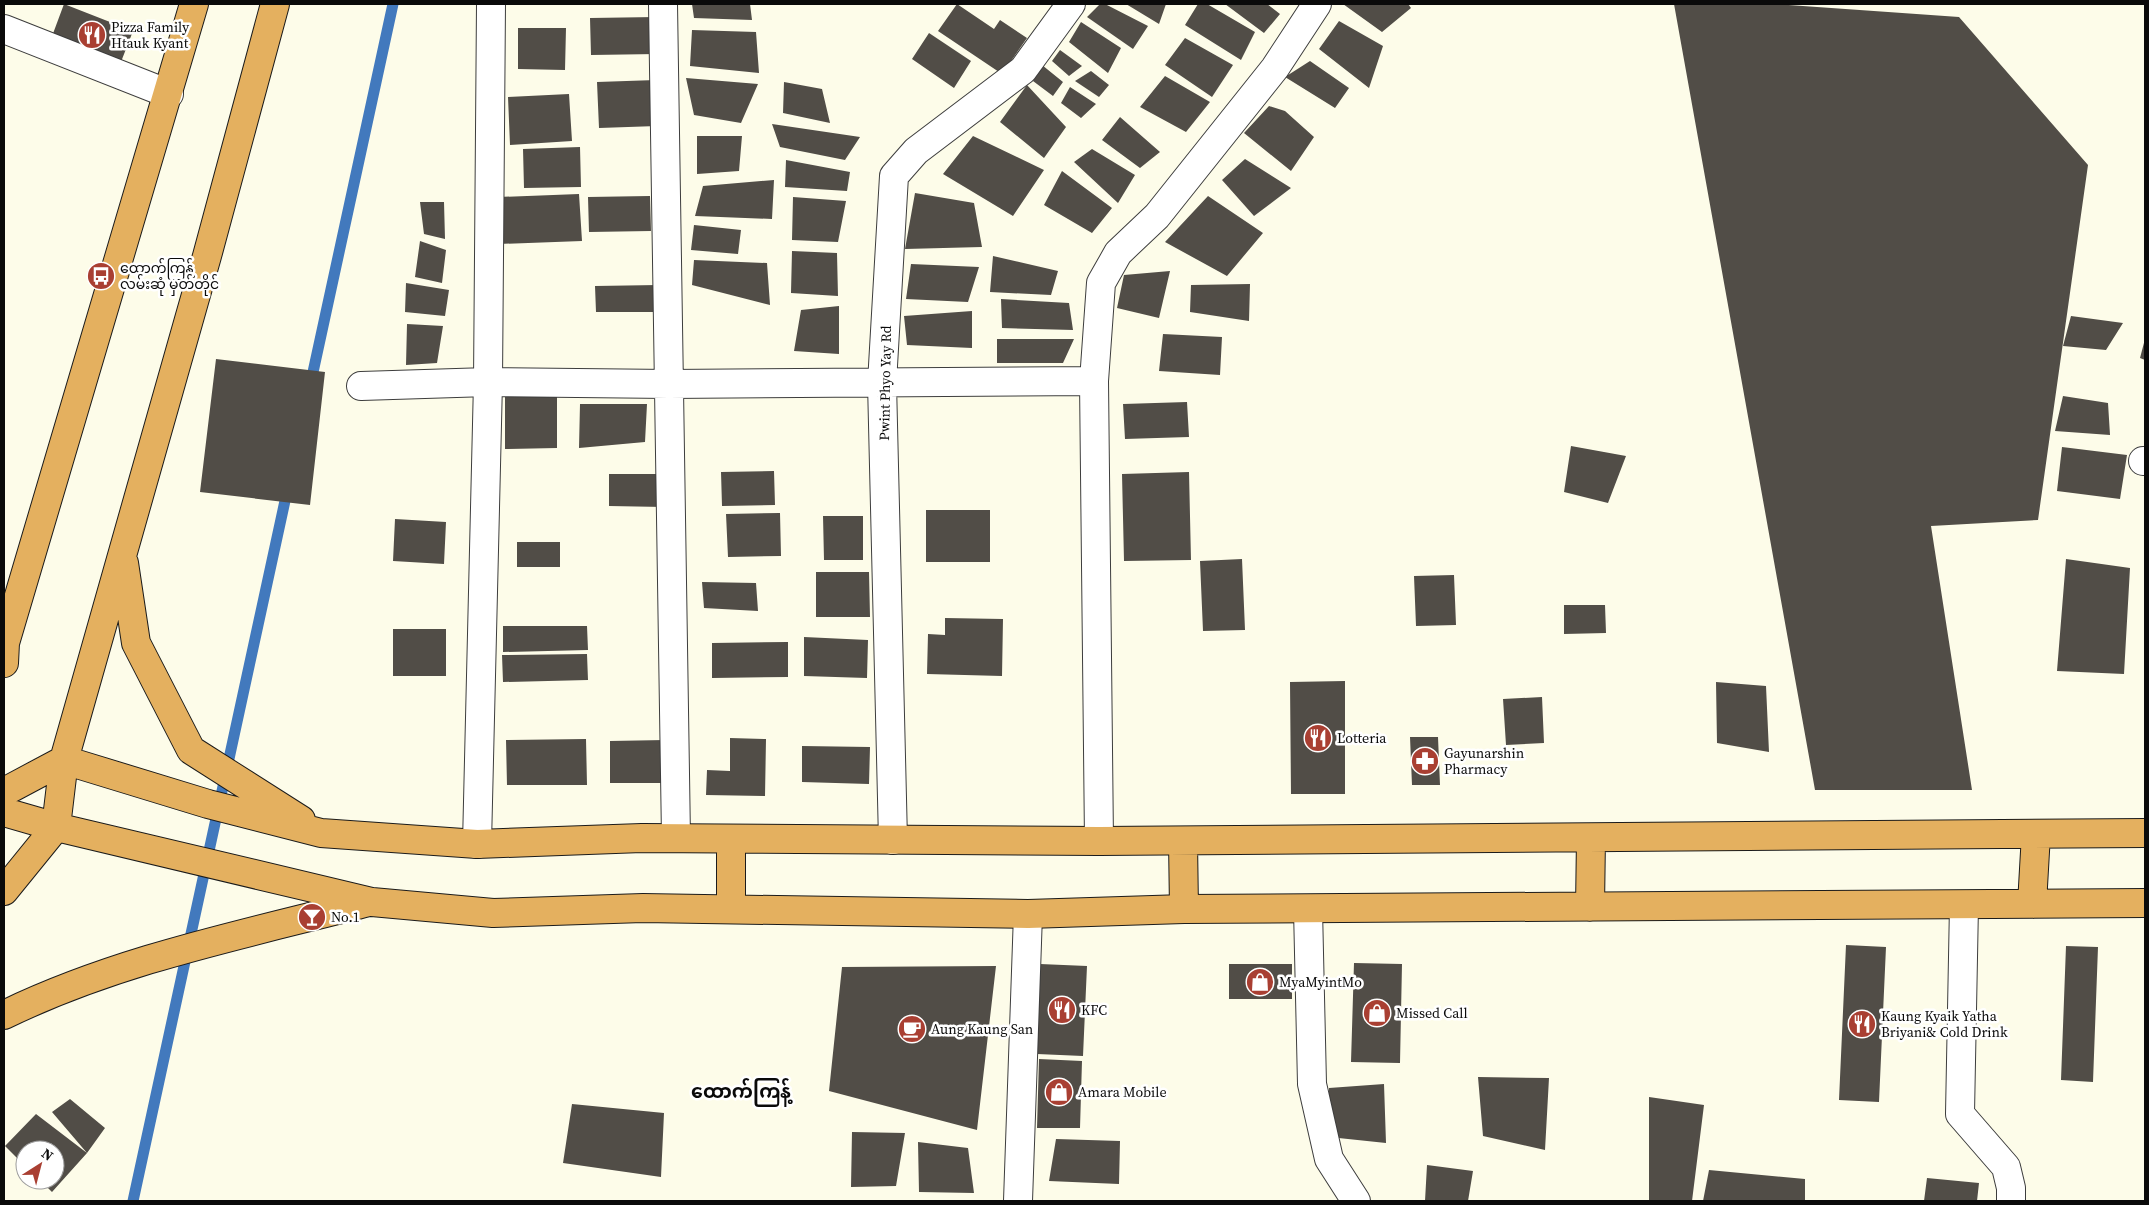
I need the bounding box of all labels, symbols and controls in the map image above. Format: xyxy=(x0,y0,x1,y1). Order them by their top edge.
place label: Pizza Family Htauk Kyant xyxy=(111,17,190,53)
restaurant icon: Pizza Family Htauk Kyant xyxy=(77,20,107,50)
place label: ထောက်ကြန့် လမ်းဆုံ မှတ်တိုင် xyxy=(120,258,219,296)
bus stop icon: ထောက်ကြန့် လမ်းဆုံ မှတ်တိုင် xyxy=(86,261,116,291)
street label: Pwint Phyo Yay Rd xyxy=(874,325,896,441)
restaurant icon: Lotteria xyxy=(1303,723,1333,753)
place label: Lotteria xyxy=(1337,728,1387,748)
place label: Gayunarshin Pharmacy xyxy=(1444,743,1525,779)
pharmacy icon: Gayunarshin Pharmacy xyxy=(1410,746,1440,776)
bar icon: No.1 xyxy=(297,902,327,932)
place label: No.1 xyxy=(331,907,360,927)
shop icon: MyaMyintMo xyxy=(1245,967,1275,997)
place label: MyaMyintMo xyxy=(1279,972,1362,992)
restaurant icon: KFC xyxy=(1047,995,1077,1025)
shop icon: Missed Call xyxy=(1362,998,1392,1028)
place label: KFC xyxy=(1081,1000,1107,1020)
place label: Missed Call xyxy=(1396,1003,1468,1023)
place label: Kaung Kyaik Yatha Briyani& Cold Drink xyxy=(1881,1006,2008,1042)
restaurant icon: Kaung Kyaik Yatha Briyani& Cold Drink xyxy=(1847,1009,1877,1039)
cafe icon: Aung Kaung San xyxy=(897,1014,927,1044)
place label: Aung Kaung San xyxy=(931,1019,1034,1039)
shop icon: Amara Mobile xyxy=(1044,1077,1074,1107)
district label: ထောက်ကြန့် xyxy=(691,1078,793,1107)
place label: Amara Mobile xyxy=(1078,1082,1167,1102)
north arrow xyxy=(15,1140,65,1190)
text: N xyxy=(38,1143,58,1166)

